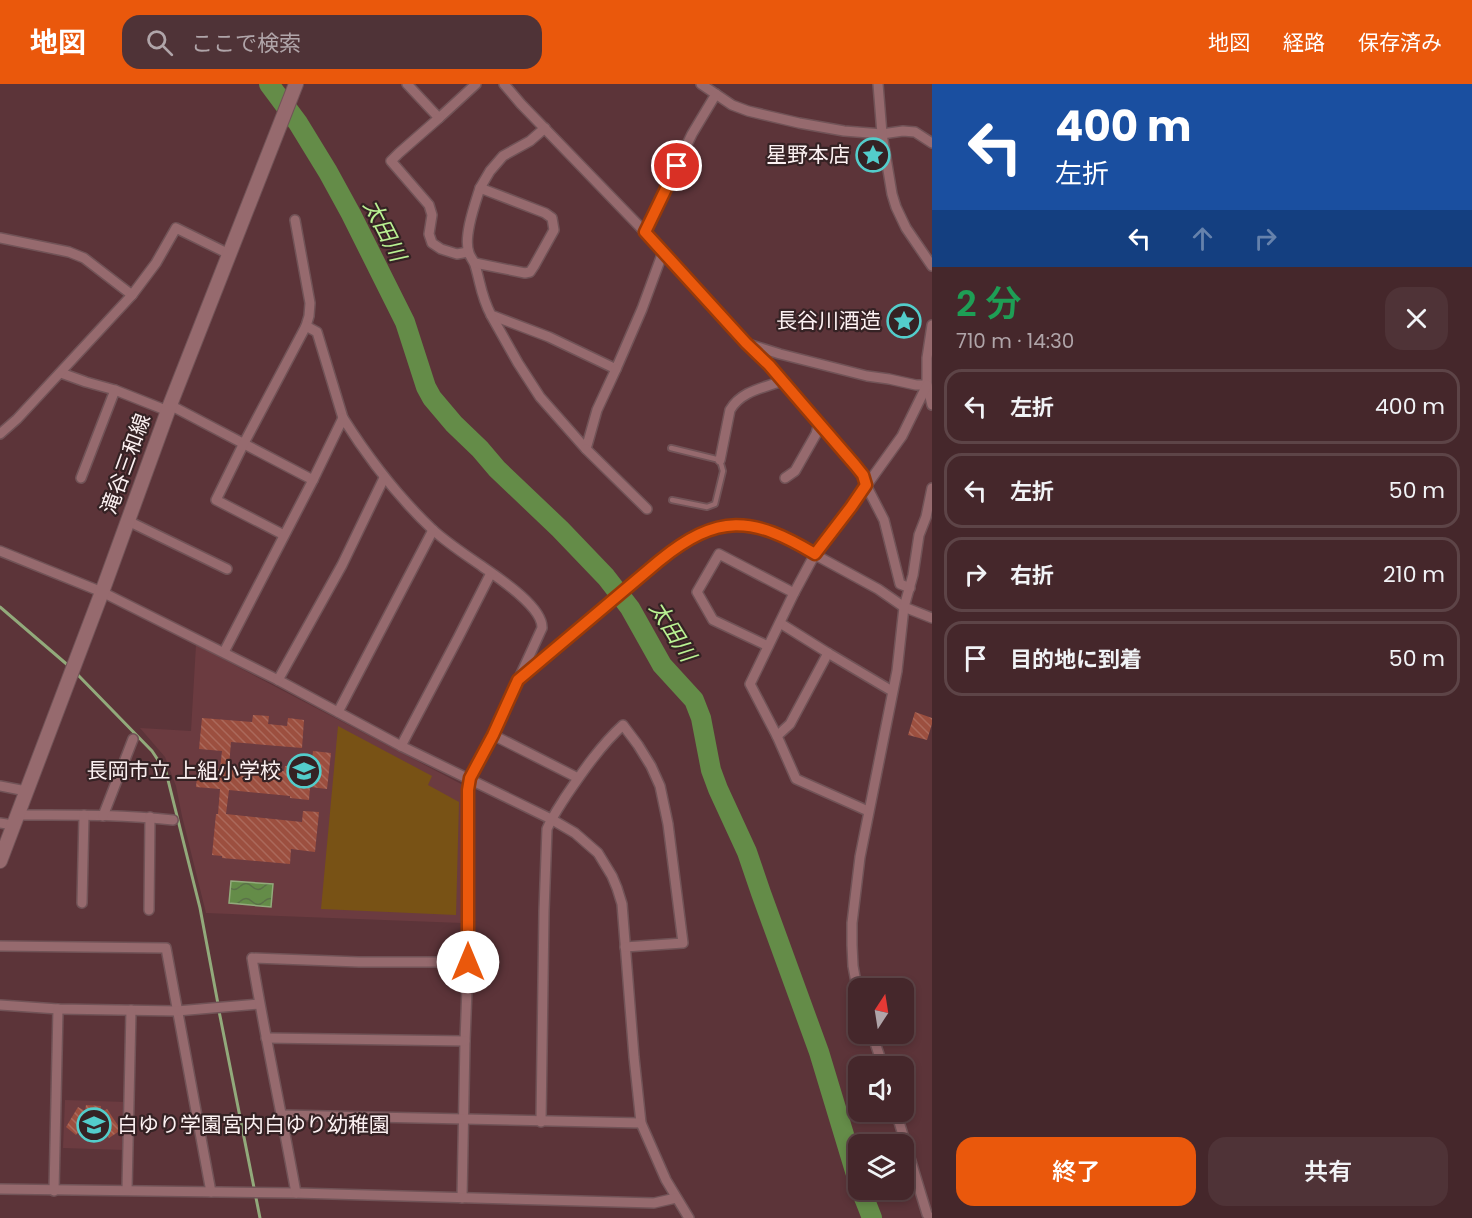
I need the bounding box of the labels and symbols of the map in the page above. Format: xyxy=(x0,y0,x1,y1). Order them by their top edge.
place icon: 星野本店 xyxy=(855,137,891,173)
pin xyxy=(651,140,702,191)
place label: 星野本店 xyxy=(766,140,850,169)
water label: 太田川 xyxy=(356,194,414,268)
place icon: 長谷川酒造 xyxy=(886,303,922,339)
place label: 長谷川酒造 xyxy=(776,306,881,335)
street label: 滝谷三和線 xyxy=(94,410,157,518)
water label: 太田川 xyxy=(642,595,704,669)
school or university icon: 長岡市立 上組小学校 xyxy=(286,753,322,789)
place label: 長岡市立 上組小学校 xyxy=(86,756,281,785)
position arrow xyxy=(436,930,500,994)
north arrow xyxy=(848,978,914,1044)
school or university icon: 白ゆり学園宮内白ゆり幼稚園 xyxy=(76,1107,112,1143)
place label: 白ゆり学園宮内白ゆり幼稚園 xyxy=(117,1110,390,1139)

